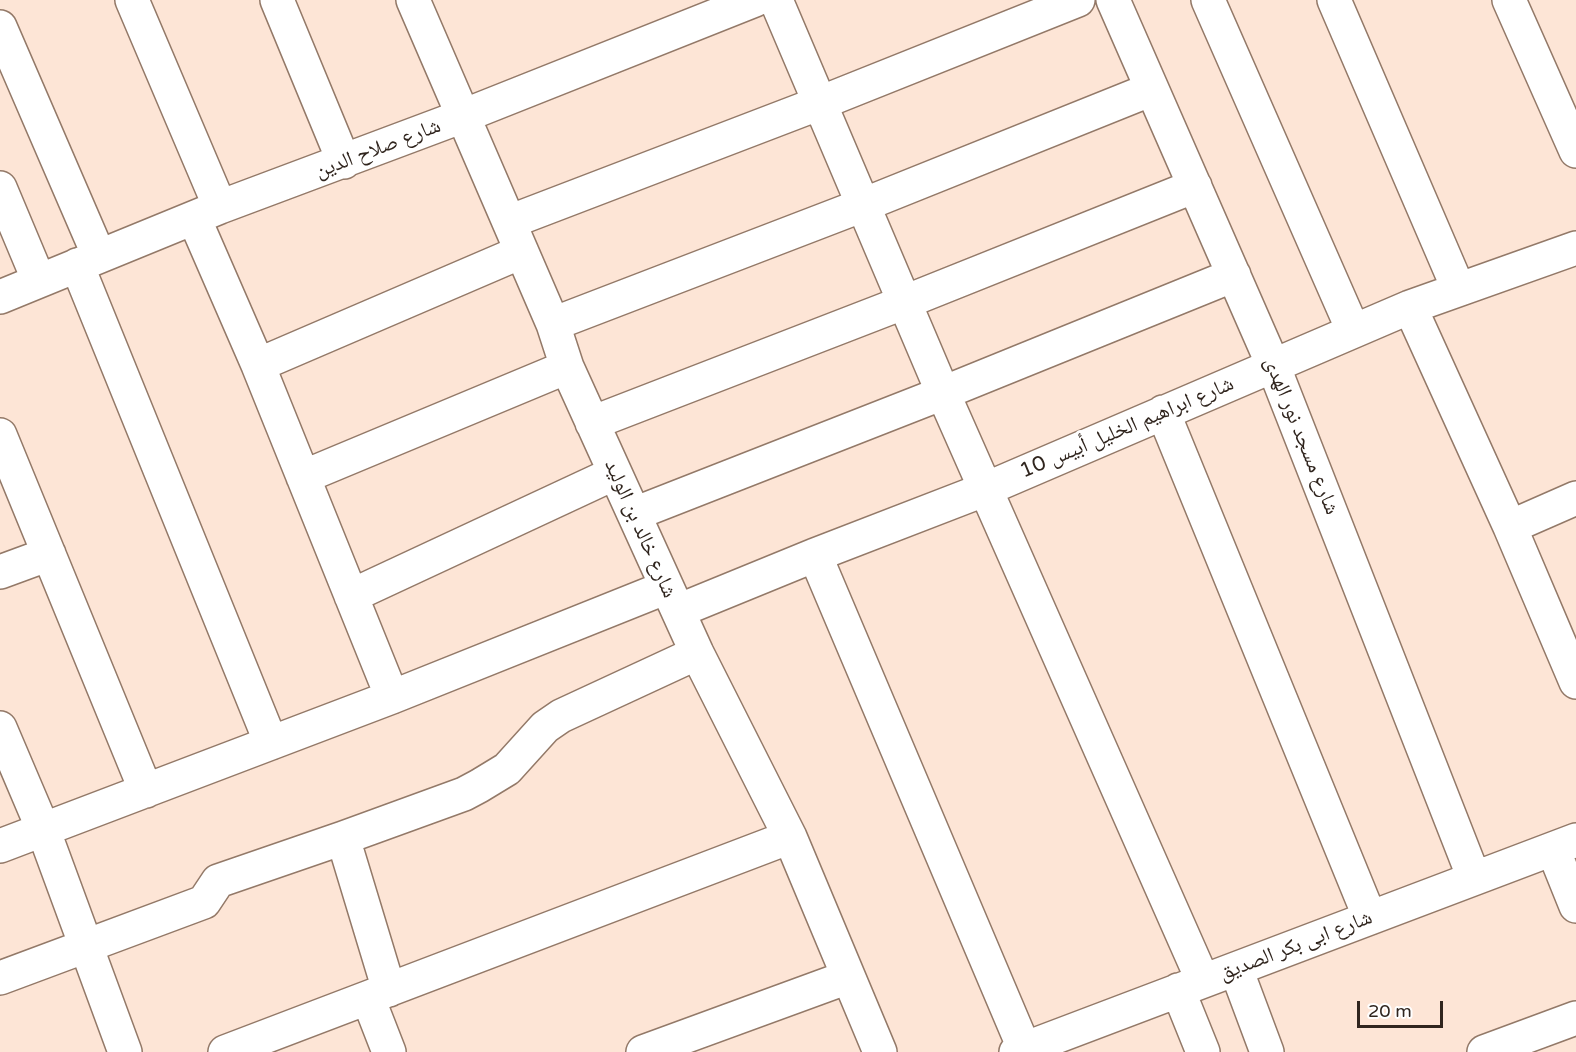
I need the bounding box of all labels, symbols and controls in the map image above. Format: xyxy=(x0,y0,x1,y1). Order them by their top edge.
street label: شارع صلاح الدين xyxy=(312,114,444,184)
street label: شارع مسجد نور الهدى xyxy=(1258,353,1344,519)
street label: شارع ابراهيم الخليل أبيس 10 xyxy=(1016,371,1238,485)
street label: شارع خالد بن الوليد xyxy=(598,456,682,602)
street label: شارع ابى بكر الصديق xyxy=(1216,905,1376,987)
scale bar xyxy=(1360,989,1446,1027)
text: 20 m xyxy=(1368,1000,1412,1022)

